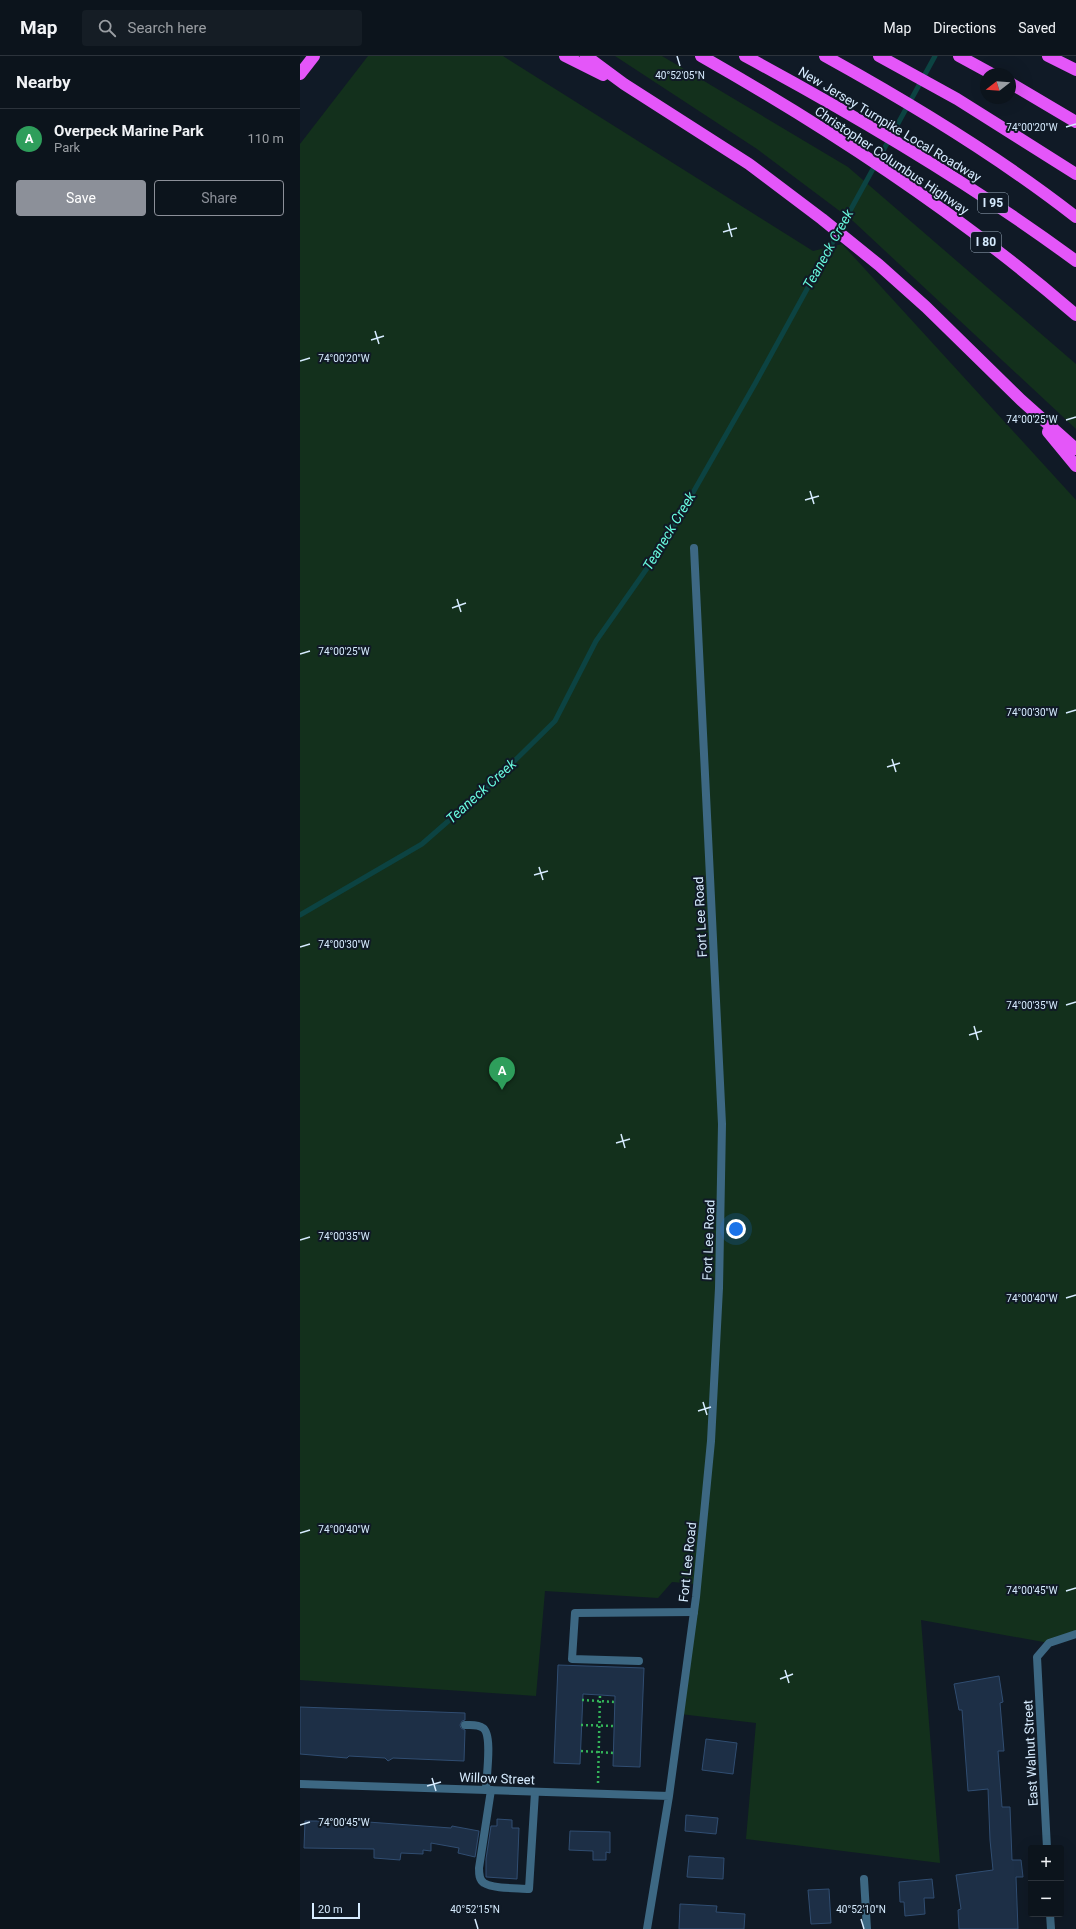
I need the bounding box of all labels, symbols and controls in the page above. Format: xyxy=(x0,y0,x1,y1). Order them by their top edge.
search box xyxy=(82,10,362,46)
text: Map xyxy=(20,16,58,39)
icon: search xyxy=(96,17,118,39)
text: Search here xyxy=(128,19,206,37)
text: Map xyxy=(884,20,911,36)
text: Directions xyxy=(933,20,996,36)
text: Saved xyxy=(1018,20,1056,36)
street label: New Jersey Turnpike Local Roadway xyxy=(796,64,984,185)
north arrow xyxy=(980,68,1016,104)
text: 40°52'05"N xyxy=(655,70,705,81)
text: Nearby xyxy=(16,72,71,92)
street label: Christopher Columbus Highway xyxy=(812,103,971,218)
text: Overpeck Marine Park xyxy=(54,122,204,140)
text: 74°00'20"W xyxy=(1006,122,1058,133)
text: A xyxy=(25,131,33,146)
text: 110 m xyxy=(247,131,284,146)
text: Park xyxy=(54,140,80,155)
button: Save xyxy=(16,180,146,216)
button: Share xyxy=(154,180,284,216)
road number: I 95 xyxy=(978,193,1008,213)
water label: Teaneck Creek xyxy=(799,205,857,292)
road number: I 80 xyxy=(971,232,1001,252)
text: 74°00'20"W xyxy=(318,353,370,364)
text: 74°00'25"W xyxy=(1006,414,1058,425)
water label: Teaneck Creek xyxy=(639,488,699,573)
text: 74°00'25"W xyxy=(318,646,370,657)
text: 74°00'30"W xyxy=(1006,707,1058,718)
water label: Teaneck Creek xyxy=(443,755,520,827)
street label: Fort Lee Road xyxy=(691,876,710,958)
text: 74°00'30"W xyxy=(318,939,370,950)
text: 74°00'35"W xyxy=(1006,1000,1058,1011)
pin: A xyxy=(489,1057,515,1090)
street label: Fort Lee Road xyxy=(700,1200,717,1281)
your location xyxy=(726,1219,746,1239)
text: 74°00'35"W xyxy=(318,1231,370,1242)
text: 74°00'40"W xyxy=(1006,1293,1058,1304)
street label: Fort Lee Road xyxy=(676,1521,699,1603)
text: 74°00'40"W xyxy=(318,1524,370,1535)
text: 74°00'45"W xyxy=(1006,1585,1058,1596)
street label: East Walnut Street xyxy=(1020,1699,1041,1806)
street label: Willow Street xyxy=(459,1770,535,1787)
text: 74°00'45"W xyxy=(318,1817,370,1828)
map controls xyxy=(1028,1845,1064,1917)
button: + xyxy=(1028,1845,1064,1881)
button: − xyxy=(1028,1881,1064,1917)
scale bar xyxy=(312,1901,360,1920)
text: 20 m xyxy=(318,1903,343,1916)
text: 40°52'15"N xyxy=(450,1904,500,1915)
text: 40°52'10"N xyxy=(836,1904,886,1915)

